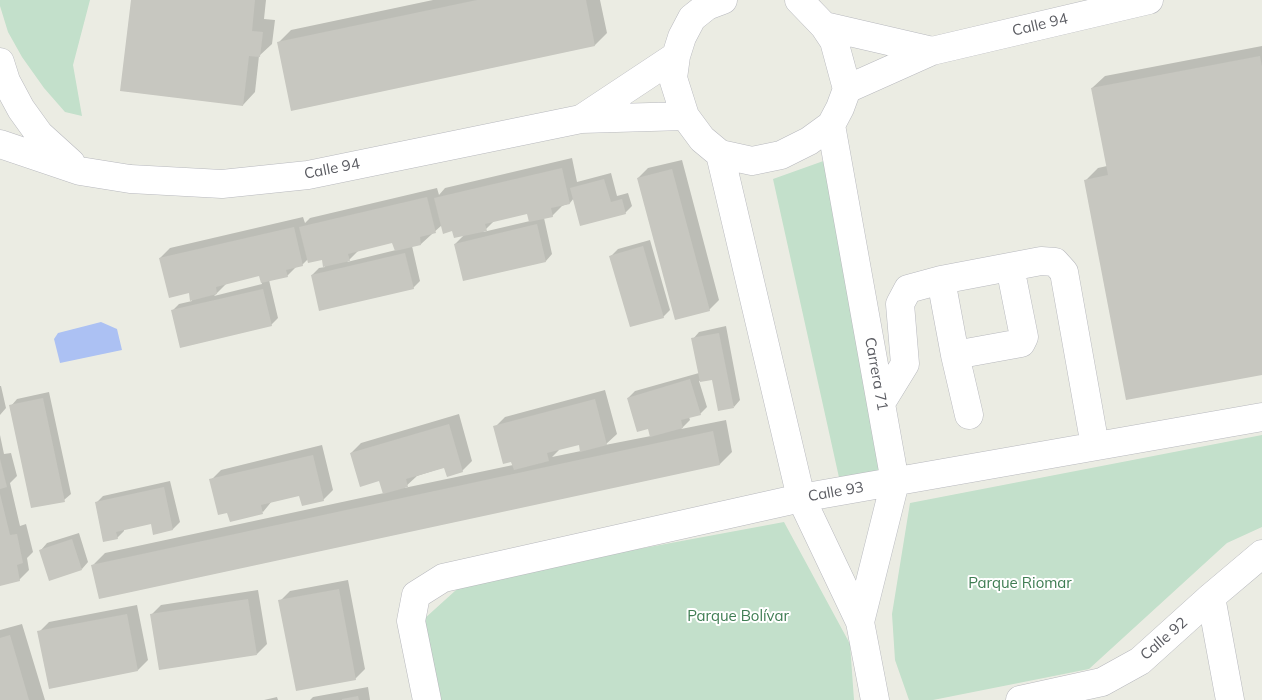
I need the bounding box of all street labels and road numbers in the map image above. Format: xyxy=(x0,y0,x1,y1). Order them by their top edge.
street label: Calle 94 xyxy=(1011,10,1069,40)
street label: Calle 94 xyxy=(303,155,361,183)
street label: Carrera 71 xyxy=(861,336,891,412)
street label: Calle 93 xyxy=(807,478,865,506)
street label: Calle 92 xyxy=(1137,614,1191,664)

